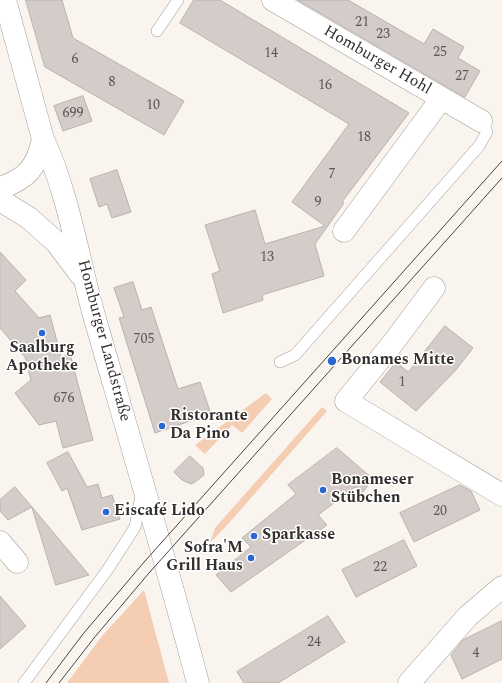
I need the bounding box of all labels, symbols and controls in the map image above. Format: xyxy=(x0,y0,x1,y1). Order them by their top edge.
house number: 21 xyxy=(355,15,369,31)
street label: Homburger Hohl xyxy=(319,22,435,100)
house number: 23 xyxy=(376,27,390,43)
house number: 25 xyxy=(433,45,447,61)
house number: 14 xyxy=(264,46,278,62)
house number: 6 xyxy=(72,52,78,68)
house number: 27 xyxy=(455,69,469,85)
house number: 8 xyxy=(109,75,115,91)
house number: 16 xyxy=(318,78,332,94)
house number: 10 xyxy=(146,98,160,114)
house number: 699 xyxy=(63,106,83,122)
house number: 18 xyxy=(357,130,371,146)
house number: 7 xyxy=(329,167,335,183)
house number: 9 xyxy=(315,195,321,211)
house number: 13 xyxy=(260,250,274,266)
street label: Homburger Landstraße xyxy=(72,258,134,424)
marker: Saalburg Apotheke xyxy=(37,328,47,338)
house number: 705 xyxy=(134,332,154,348)
place label: Saalburg Apotheke xyxy=(6,339,78,377)
place label: Bonames Mitte xyxy=(341,351,454,371)
marker: Bonames Mitte xyxy=(326,355,338,367)
house number: 1 xyxy=(399,375,405,391)
house number: 676 xyxy=(54,391,74,407)
place label: Ristorante Da Pino xyxy=(170,407,248,445)
marker: Ristorante Da Pino xyxy=(157,421,167,431)
place label: Bonameser Stübchen xyxy=(331,471,413,509)
marker: Bonameser Stübchen xyxy=(318,485,328,495)
place label: Eiscafé Lido xyxy=(114,502,205,522)
house number: 20 xyxy=(433,504,447,520)
marker: Eiscafé Lido xyxy=(101,507,111,517)
place label: Sparkasse xyxy=(262,526,335,546)
marker: Sparkasse xyxy=(249,531,259,541)
place label: Sofra'M Grill Haus xyxy=(166,539,243,577)
marker: Sofra'M Grill Haus xyxy=(246,553,256,563)
house number: 22 xyxy=(373,560,387,576)
house number: 24 xyxy=(307,635,321,651)
house number: 4 xyxy=(473,646,479,662)

